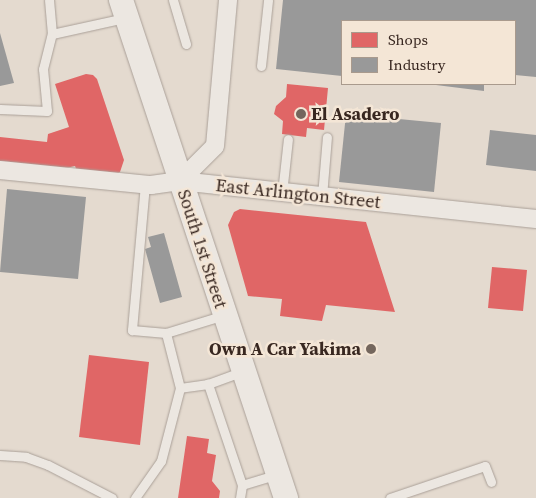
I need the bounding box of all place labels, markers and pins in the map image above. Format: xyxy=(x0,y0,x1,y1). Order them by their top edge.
place label: El Asadero xyxy=(311,103,399,125)
marker: El Asadero xyxy=(295,108,307,120)
place label: Own A Car Yakima xyxy=(209,338,361,360)
marker: Own A Car Yakima xyxy=(365,343,377,355)

